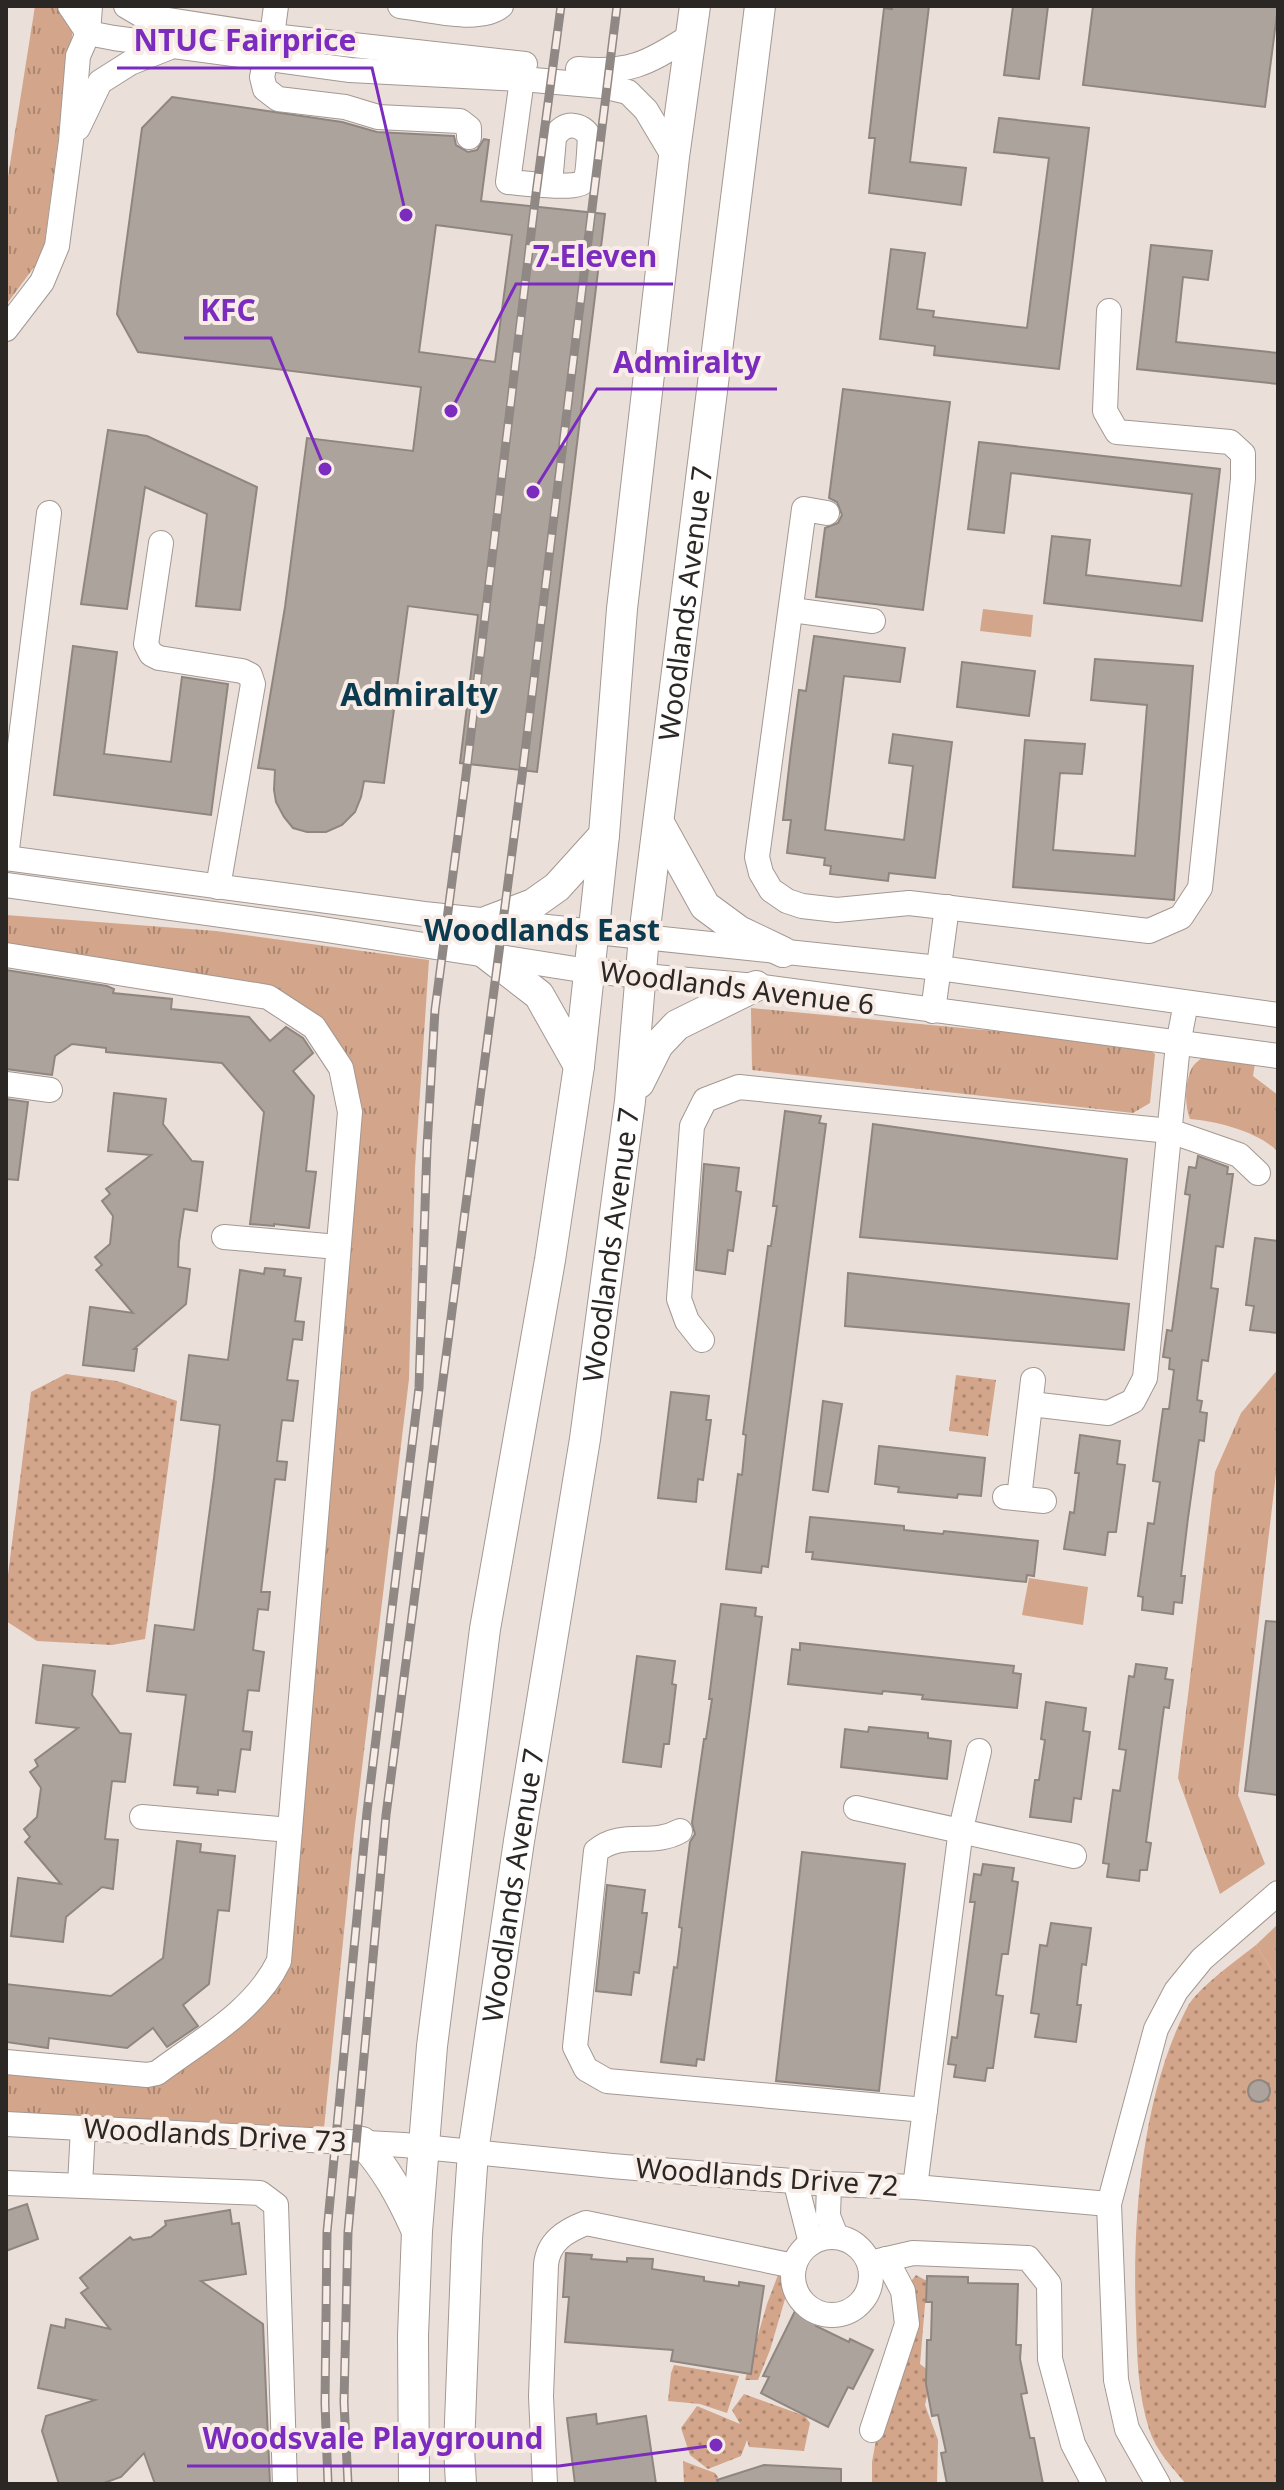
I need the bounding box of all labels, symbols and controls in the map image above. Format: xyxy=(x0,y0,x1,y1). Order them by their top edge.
callout: NTUC Fairprice xyxy=(117,14,372,68)
text: NTUC Fairprice xyxy=(134,19,357,60)
callout: 7-Eleven xyxy=(516,230,673,284)
text: 7-Eleven xyxy=(533,235,657,276)
callout: KFC xyxy=(184,284,271,338)
text: KFC xyxy=(200,289,256,330)
callout: Admiralty xyxy=(597,335,777,389)
text: Admiralty xyxy=(613,341,762,382)
street label: Woodlands Avenue 7 xyxy=(649,464,720,743)
district label: Admiralty xyxy=(340,672,499,715)
district label: Woodlands East xyxy=(424,909,660,950)
street label: Woodlands Avenue 6 xyxy=(598,951,877,1023)
street label: Woodlands Avenue 7 xyxy=(573,1105,647,1384)
street label: Woodlands Avenue 7 xyxy=(472,1746,552,2025)
street label: Woodlands Drive 73 xyxy=(83,2108,348,2160)
street label: Woodlands Drive 72 xyxy=(634,2148,900,2204)
callout: Woodsvale Playground xyxy=(187,2412,559,2466)
text: Woodsvale Playground xyxy=(203,2417,543,2458)

